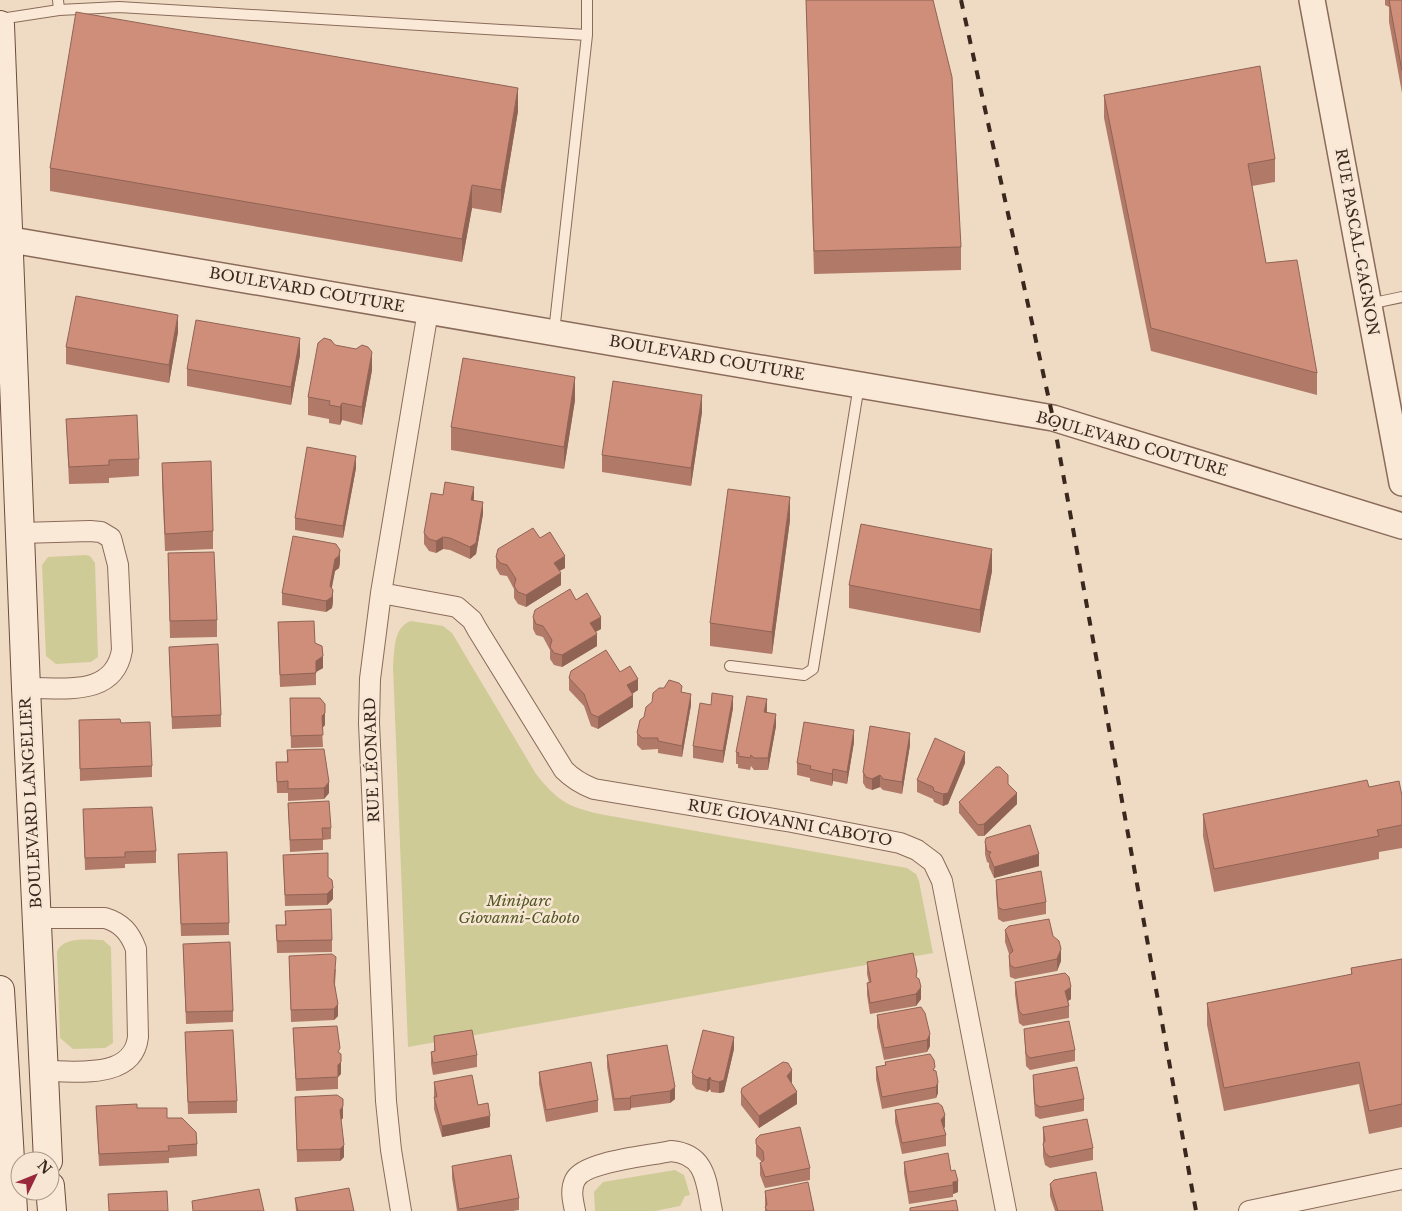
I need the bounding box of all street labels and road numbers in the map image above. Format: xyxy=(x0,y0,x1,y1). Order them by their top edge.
street label: RUE PASCAL-GAGNON xyxy=(1332,147,1383,337)
street label: BOULEVARD COUTURE xyxy=(208,263,407,316)
street label: BOULEVARD COUTURE xyxy=(608,331,807,384)
street label: BOULEVARD COUTURE xyxy=(1034,407,1230,480)
street label: BOULEVARD LANGELIER xyxy=(15,696,46,909)
street label: RUE LÉONARD xyxy=(360,697,383,823)
street label: RUE GIOVANNI CABOTO xyxy=(686,795,894,850)

